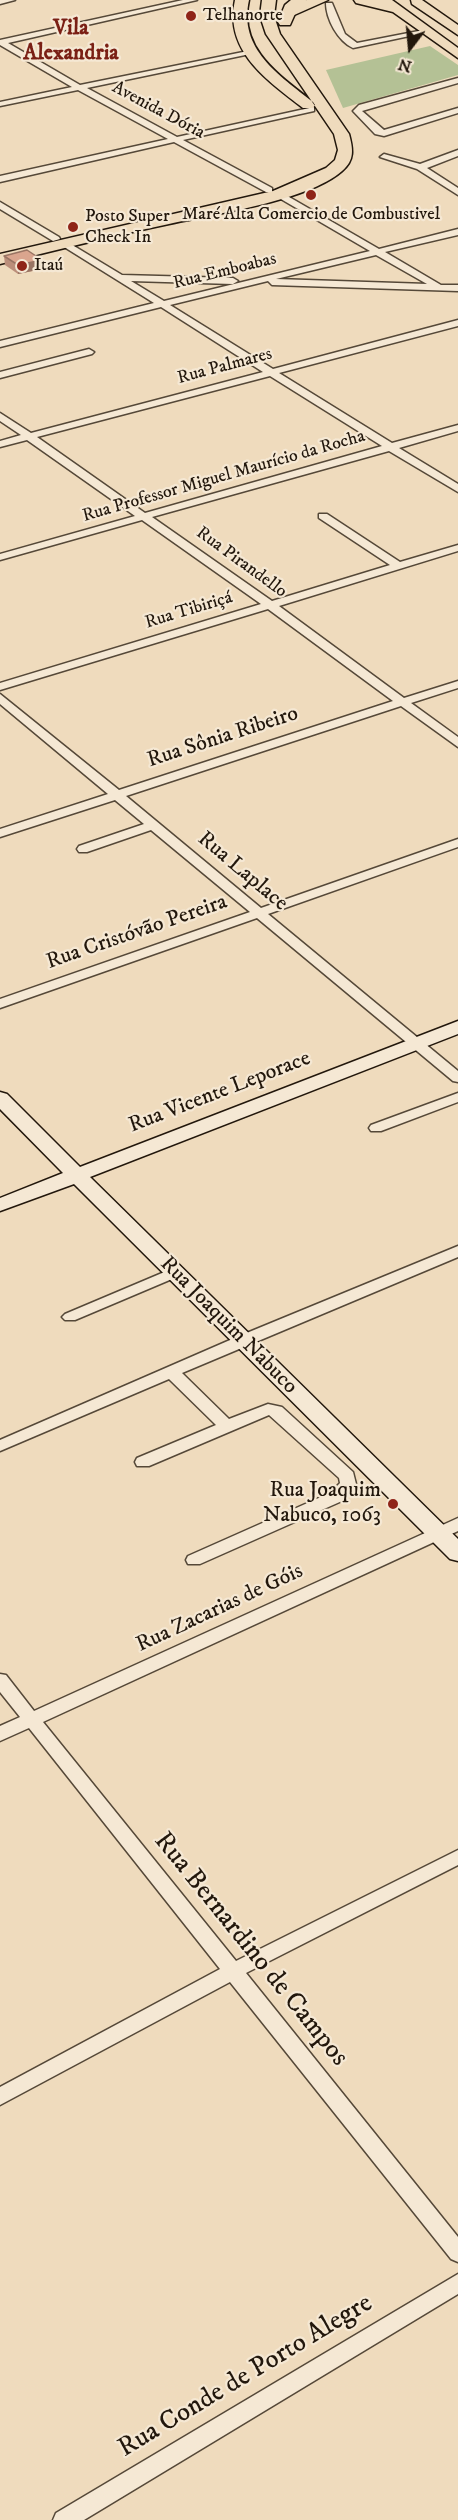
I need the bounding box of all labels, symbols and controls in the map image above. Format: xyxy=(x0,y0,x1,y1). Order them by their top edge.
place label: Telhanorte xyxy=(203,5,283,27)
marker: Telhanorte xyxy=(184,9,198,23)
district label: Vila Alexandria xyxy=(23,16,119,68)
north arrow xyxy=(380,18,440,78)
text: N xyxy=(396,54,414,77)
street label: Avenida Dória xyxy=(108,78,208,144)
marker: Maré Alta Comercio de Combustivel xyxy=(304,188,318,202)
place label: Maré Alta Comercio de Combustivel xyxy=(182,204,440,226)
place label: Posto Super Check In xyxy=(85,206,170,248)
marker: Posto Super Check In xyxy=(66,220,80,234)
street label: Rua Emboabas xyxy=(171,249,279,295)
place label: Itaú xyxy=(34,255,63,277)
marker: Itaú xyxy=(15,259,29,273)
street label: Rua Palmares xyxy=(175,344,275,390)
street label: Rua Professor Miguel Maurício da Rocha xyxy=(80,426,368,528)
street label: Rua Pirandello xyxy=(191,523,291,603)
street label: Rua Tibiriçá xyxy=(143,587,235,635)
street label: Rua Sônia Ribeiro xyxy=(144,701,302,775)
street label: Rua Laplace xyxy=(191,827,293,917)
street label: Rua Cristóvão Pereira xyxy=(43,890,231,976)
street label: Rua Vicente Leporace xyxy=(125,1046,315,1140)
street label: Rua Joaquim Nabuco xyxy=(154,1252,302,1400)
place label: Rua Joaquim Nabuco, 1063 xyxy=(263,1478,381,1530)
marker: Rua Joaquim Nabuco, 1063 xyxy=(386,1497,400,1511)
street label: Rua Zacarias de Góis xyxy=(132,1559,308,1659)
street label: Rua Bernardino de Campos xyxy=(146,1827,354,2073)
street label: Rua Conde de Porto Alegre xyxy=(113,2288,379,2466)

